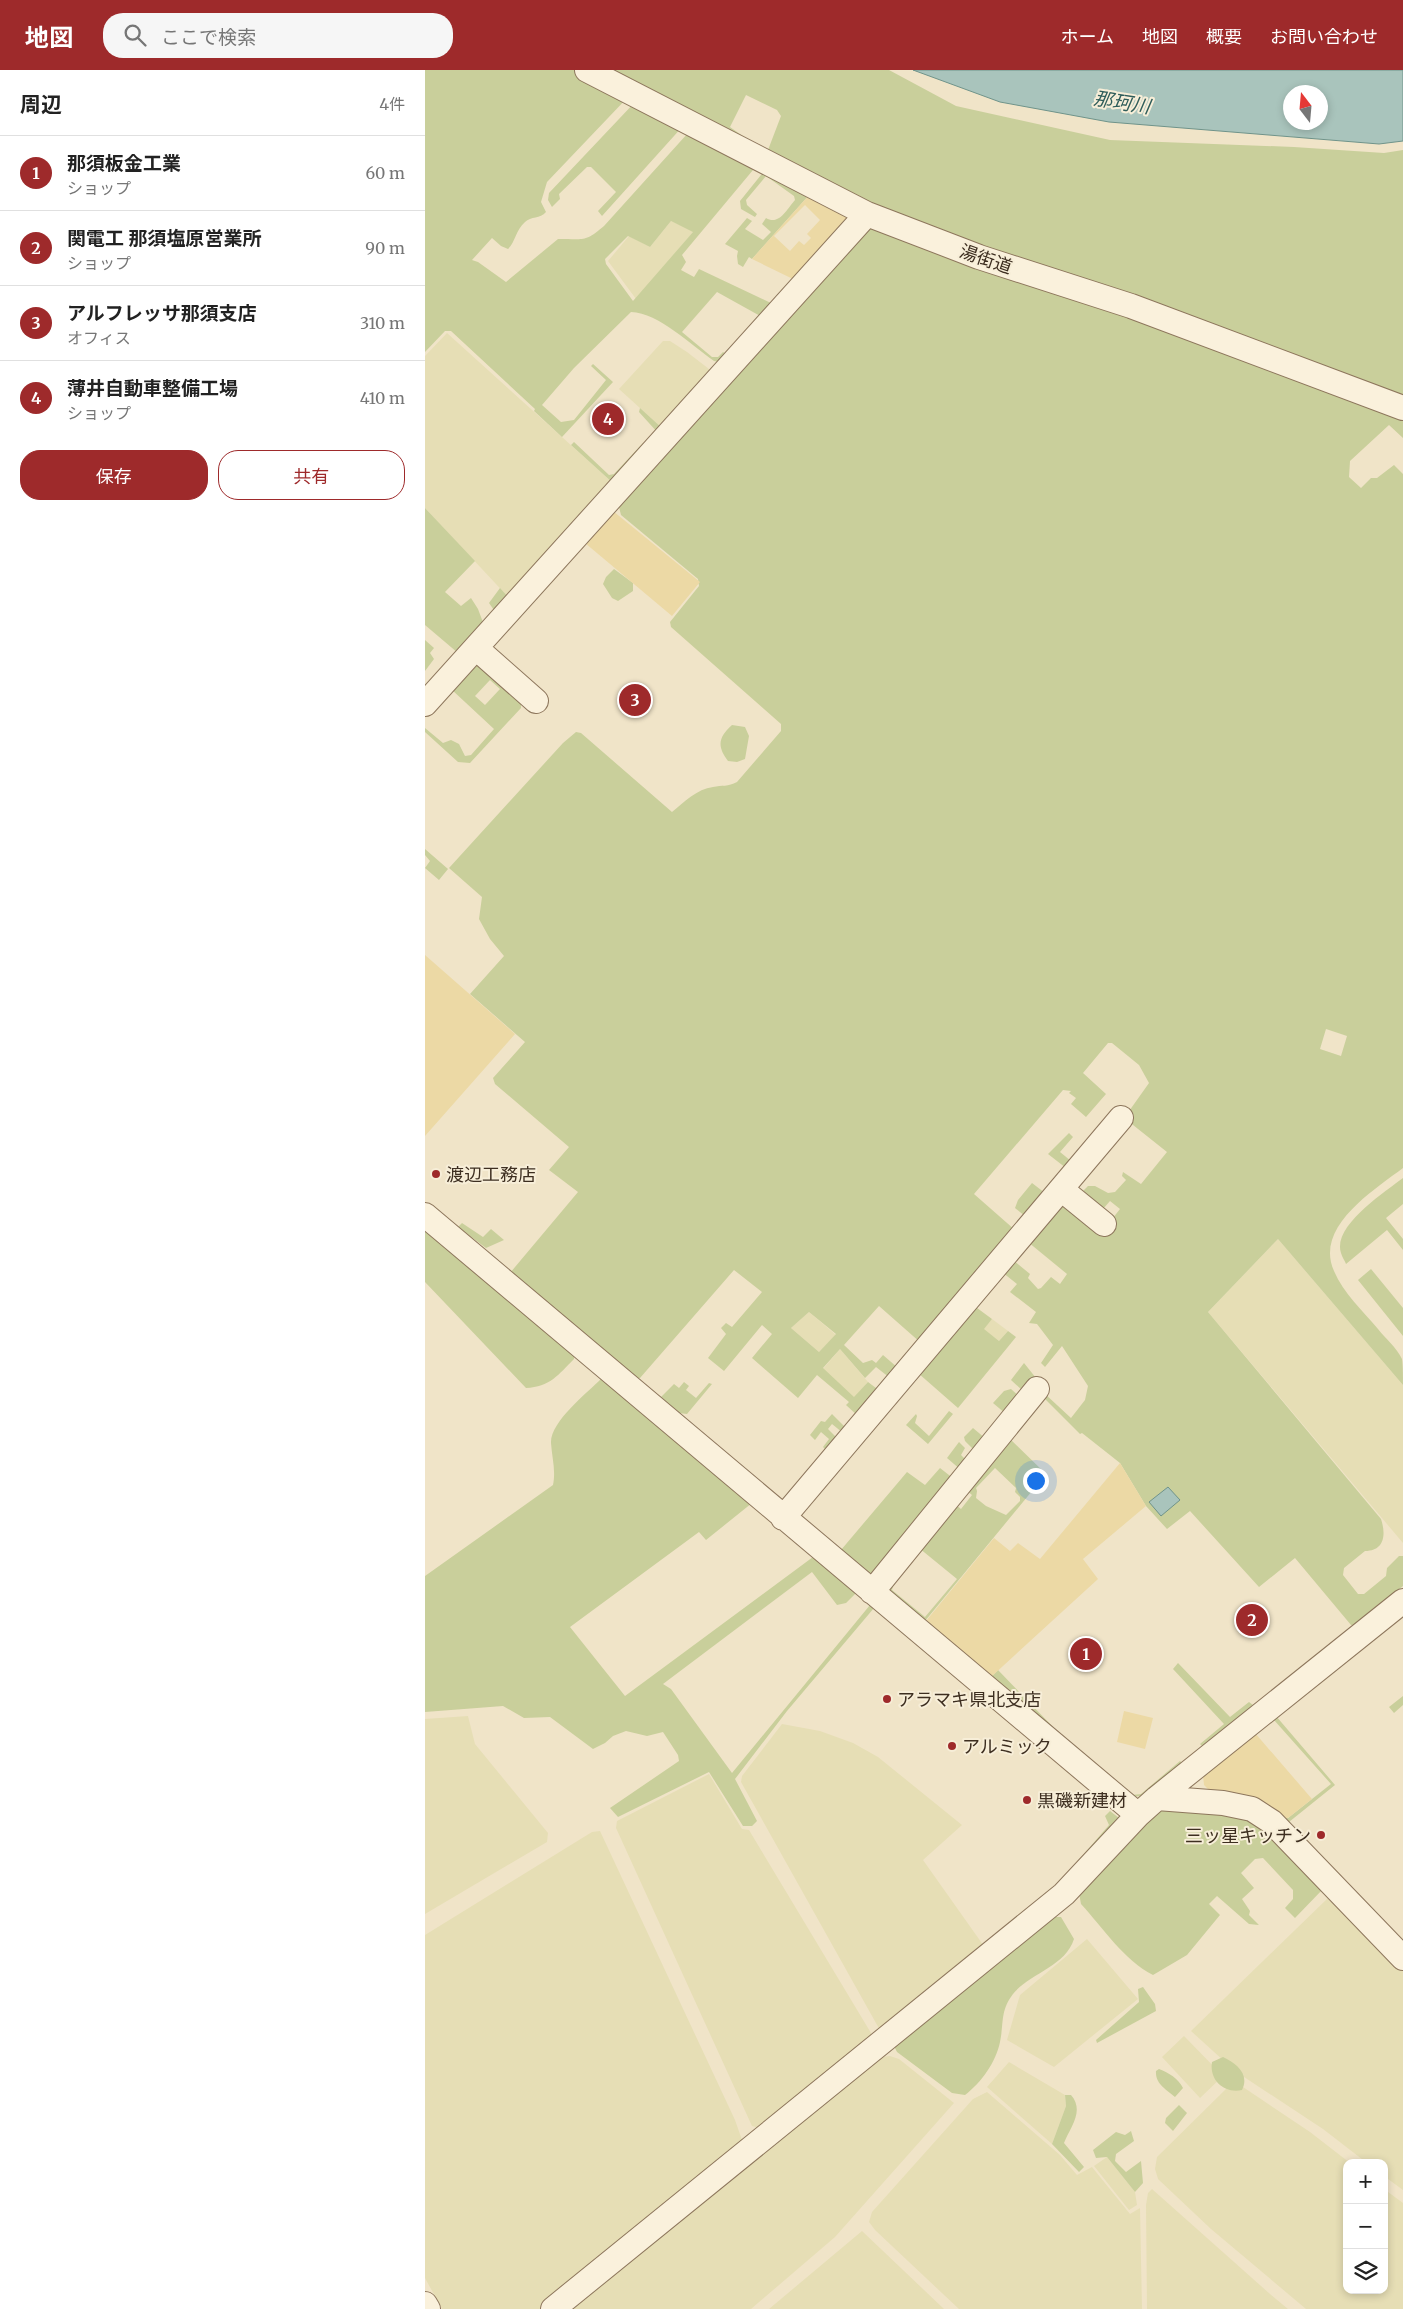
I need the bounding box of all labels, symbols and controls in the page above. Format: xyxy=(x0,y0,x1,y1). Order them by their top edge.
search box xyxy=(103,13,453,58)
icon: search xyxy=(121,21,149,49)
text: 地図 xyxy=(25,22,73,53)
text: ここで検索 xyxy=(161,25,256,49)
text: ホーム xyxy=(1061,25,1114,48)
text: 地図 xyxy=(1142,25,1178,48)
text: 概要 xyxy=(1206,25,1242,48)
text: お問い合わせ xyxy=(1270,25,1378,48)
north arrow xyxy=(1283,85,1328,130)
water label: 那珂川 xyxy=(1092,86,1154,119)
text: 周辺 xyxy=(20,91,62,118)
text: 4件 xyxy=(379,94,405,114)
text: 那須板金工業 xyxy=(67,151,181,175)
text: 1 xyxy=(32,163,40,183)
text: 60 m xyxy=(365,163,405,183)
text: ショップ xyxy=(67,178,131,198)
text: 関電工 那須塩原営業所 xyxy=(67,226,262,250)
text: 2 xyxy=(31,238,41,258)
text: 90 m xyxy=(365,238,405,258)
street label: 湯街道 xyxy=(957,239,1015,279)
text: ショップ xyxy=(67,253,131,273)
text: アルフレッサ那須支店 xyxy=(67,301,257,325)
text: 3 xyxy=(31,313,41,333)
text: 310 m xyxy=(360,313,405,333)
text: オフィス xyxy=(67,328,131,348)
text: 薄井自動車整備工場 xyxy=(67,376,238,400)
text: 4 xyxy=(31,388,41,408)
text: 410 m xyxy=(360,388,405,408)
pin: 4 xyxy=(592,400,624,438)
text: ショップ xyxy=(67,403,131,423)
button: 保存 xyxy=(20,450,208,500)
button: 共有 xyxy=(218,450,405,500)
pin: 3 xyxy=(619,681,651,719)
place label: 渡辺工務店 xyxy=(446,1163,536,1186)
marker: 渡辺工務店 xyxy=(430,1168,442,1180)
your location xyxy=(1023,1468,1049,1494)
pin: 2 xyxy=(1236,1601,1268,1639)
pin: 1 xyxy=(1070,1635,1102,1673)
place label: アラマキ県北支店 xyxy=(897,1688,1041,1711)
marker: アラマキ県北支店 xyxy=(881,1693,893,1705)
place label: アルミック xyxy=(962,1735,1052,1758)
marker: アルミック xyxy=(946,1740,958,1752)
place label: 黒磯新建材 xyxy=(1037,1789,1127,1812)
marker: 黒磯新建材 xyxy=(1021,1794,1033,1806)
place label: 三ッ星キッチン xyxy=(1185,1824,1311,1847)
marker: 三ッ星キッチン xyxy=(1315,1829,1327,1841)
map controls xyxy=(1343,2159,1388,2294)
button: + xyxy=(1343,2159,1388,2204)
button: − xyxy=(1343,2204,1388,2249)
button: layers xyxy=(1343,2249,1388,2294)

